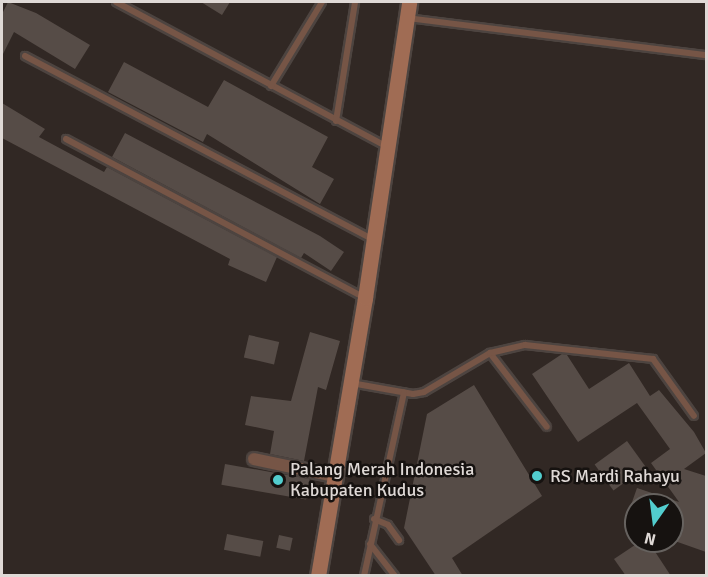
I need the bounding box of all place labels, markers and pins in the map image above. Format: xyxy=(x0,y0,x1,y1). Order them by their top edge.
place label: Palang Merah Indonesia Kabupaten Kudus xyxy=(290,459,474,502)
place label: RS Mardi Rahayu xyxy=(550,465,680,487)
marker: RS Mardi Rahayu xyxy=(528,467,546,485)
marker: Palang Merah Indonesia Kabupaten Kudus xyxy=(271,473,285,487)

